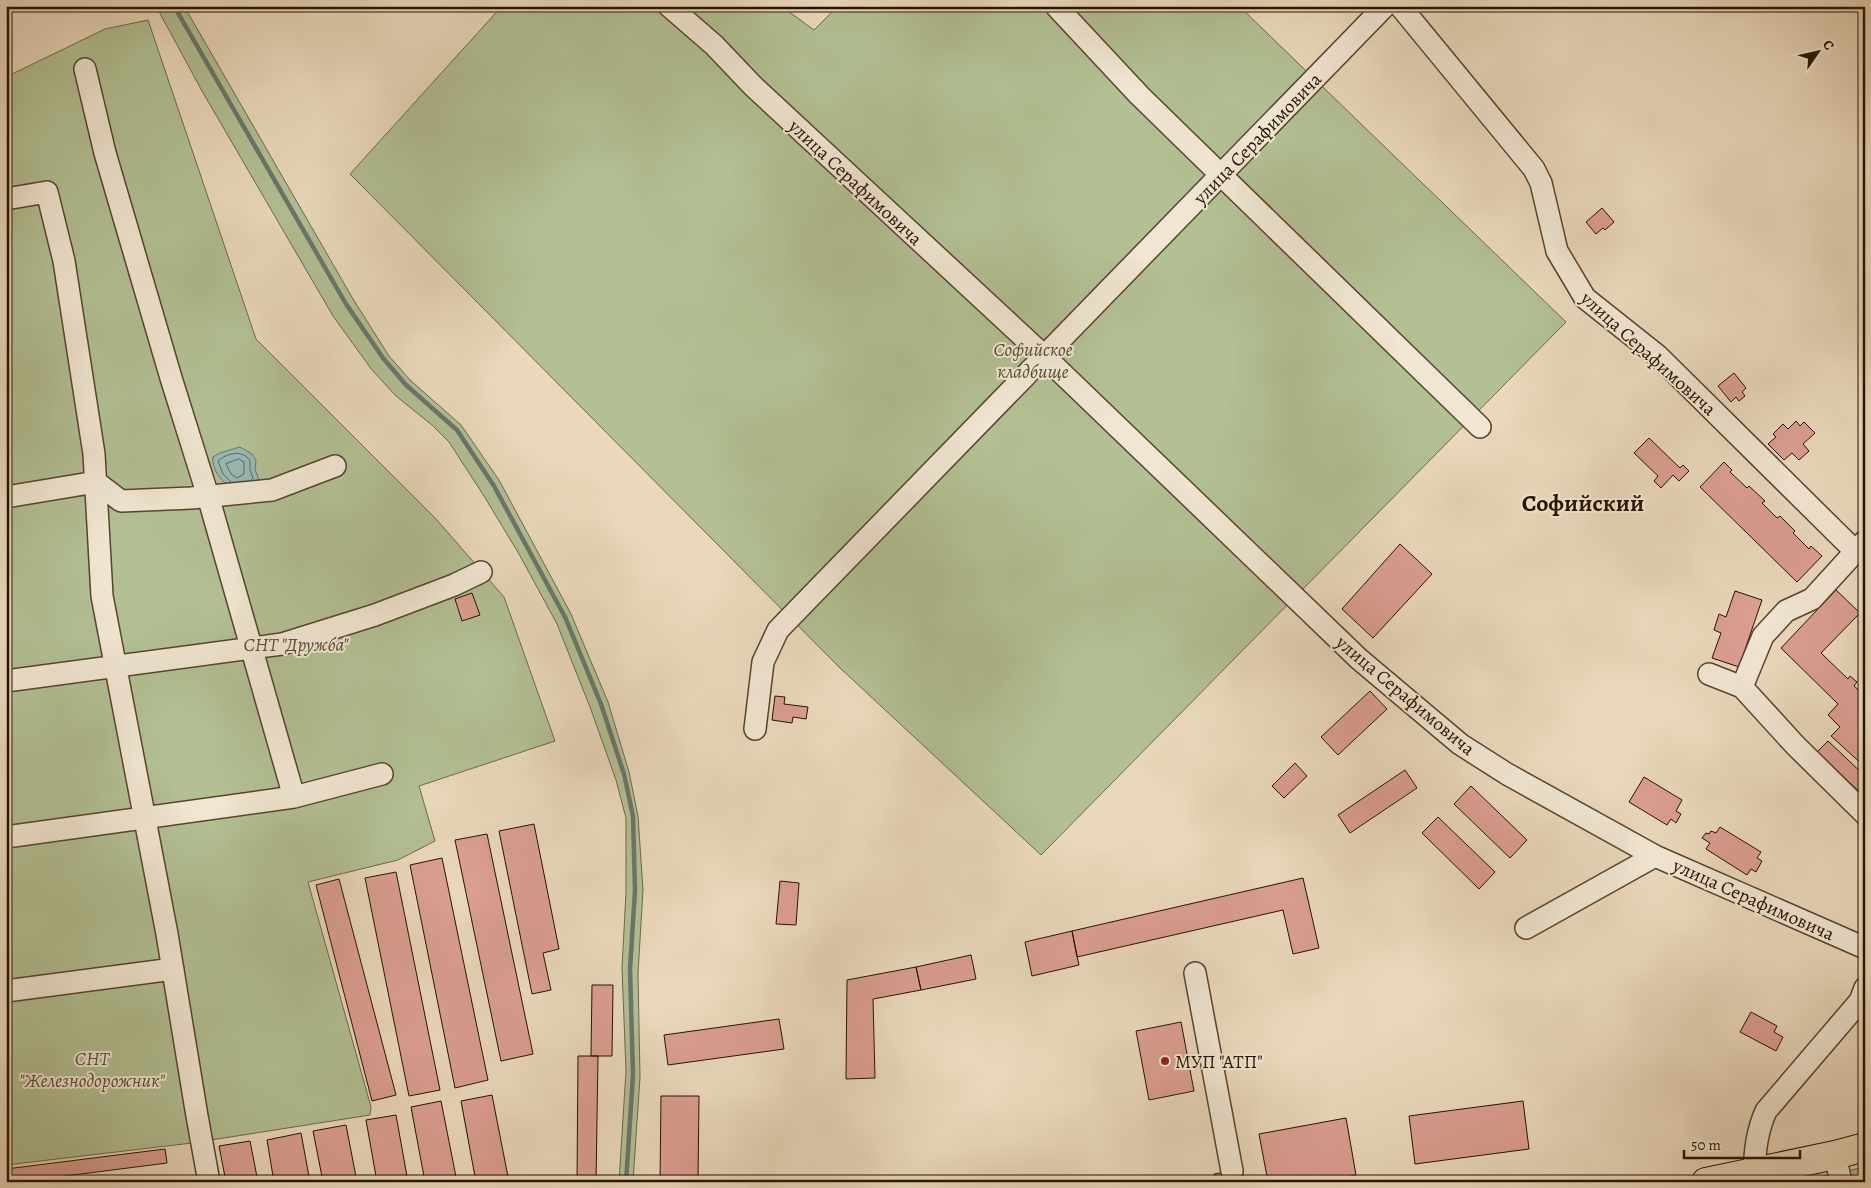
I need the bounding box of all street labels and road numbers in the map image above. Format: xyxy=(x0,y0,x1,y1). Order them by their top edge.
street label: улица Серафимовича xyxy=(1187,67,1328,211)
street label: улица Серафимовича xyxy=(782,113,928,252)
street label: улица Серафимовича xyxy=(1574,285,1722,422)
street label: улица Серафимовича xyxy=(1329,629,1481,762)
street label: улица Серафимовича xyxy=(1668,852,1839,947)

